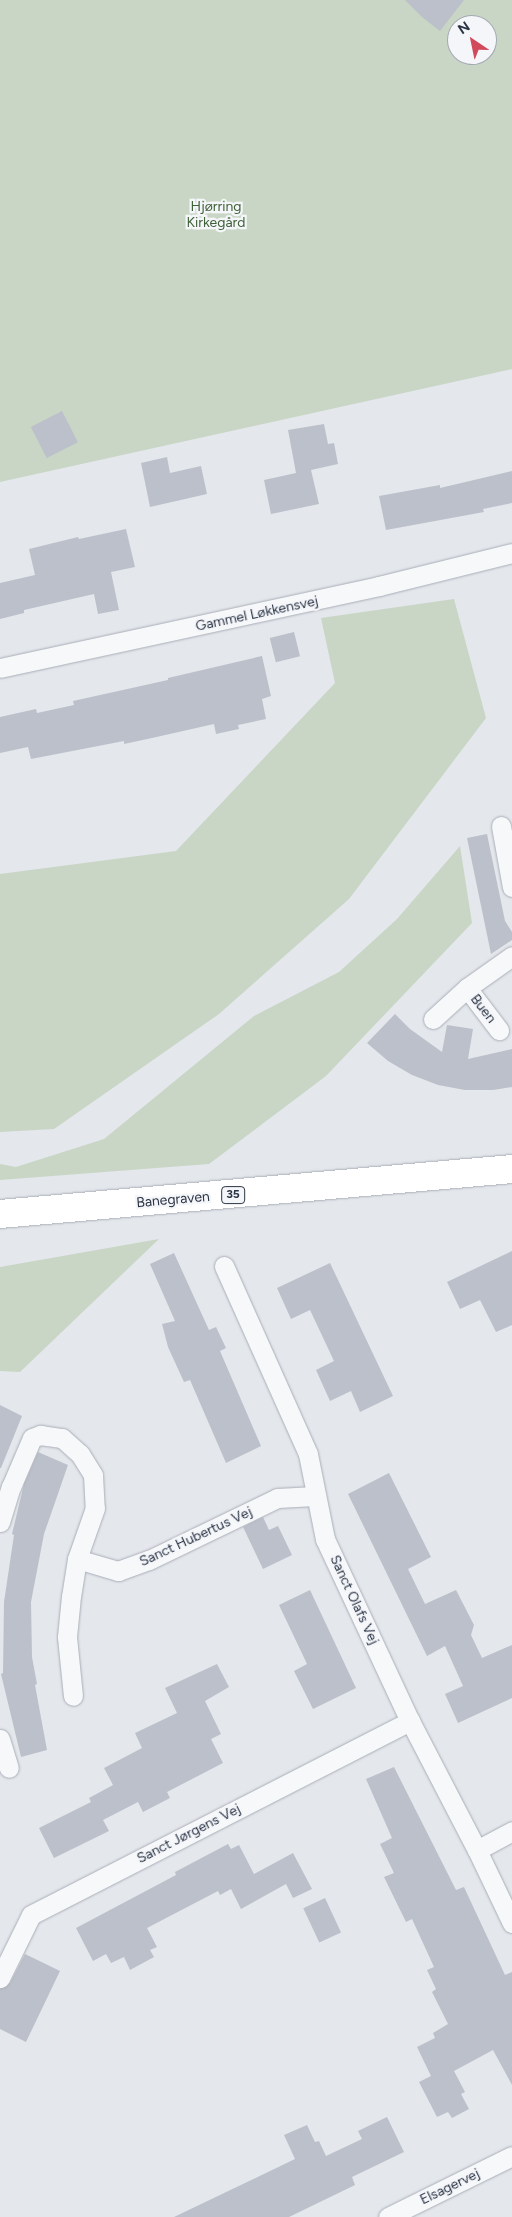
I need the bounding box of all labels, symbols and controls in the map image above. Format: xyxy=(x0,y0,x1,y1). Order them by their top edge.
north arrow xyxy=(447,15,497,65)
text: N xyxy=(455,18,473,38)
park label: Hjørring Kirkegård xyxy=(186,199,246,232)
street label: Gammel Løkkensvej xyxy=(194,593,320,635)
street label: Buen xyxy=(467,991,499,1027)
road number: 35 xyxy=(220,1186,246,1204)
street label: Banegraven xyxy=(136,1188,210,1212)
street label: Sanct Hubertus Vej xyxy=(137,1504,255,1570)
street label: Sanct Olafs Vej xyxy=(326,1553,382,1647)
street label: Sanct Jørgens Vej xyxy=(134,1801,244,1867)
street label: Elsagervej xyxy=(417,2165,483,2209)

